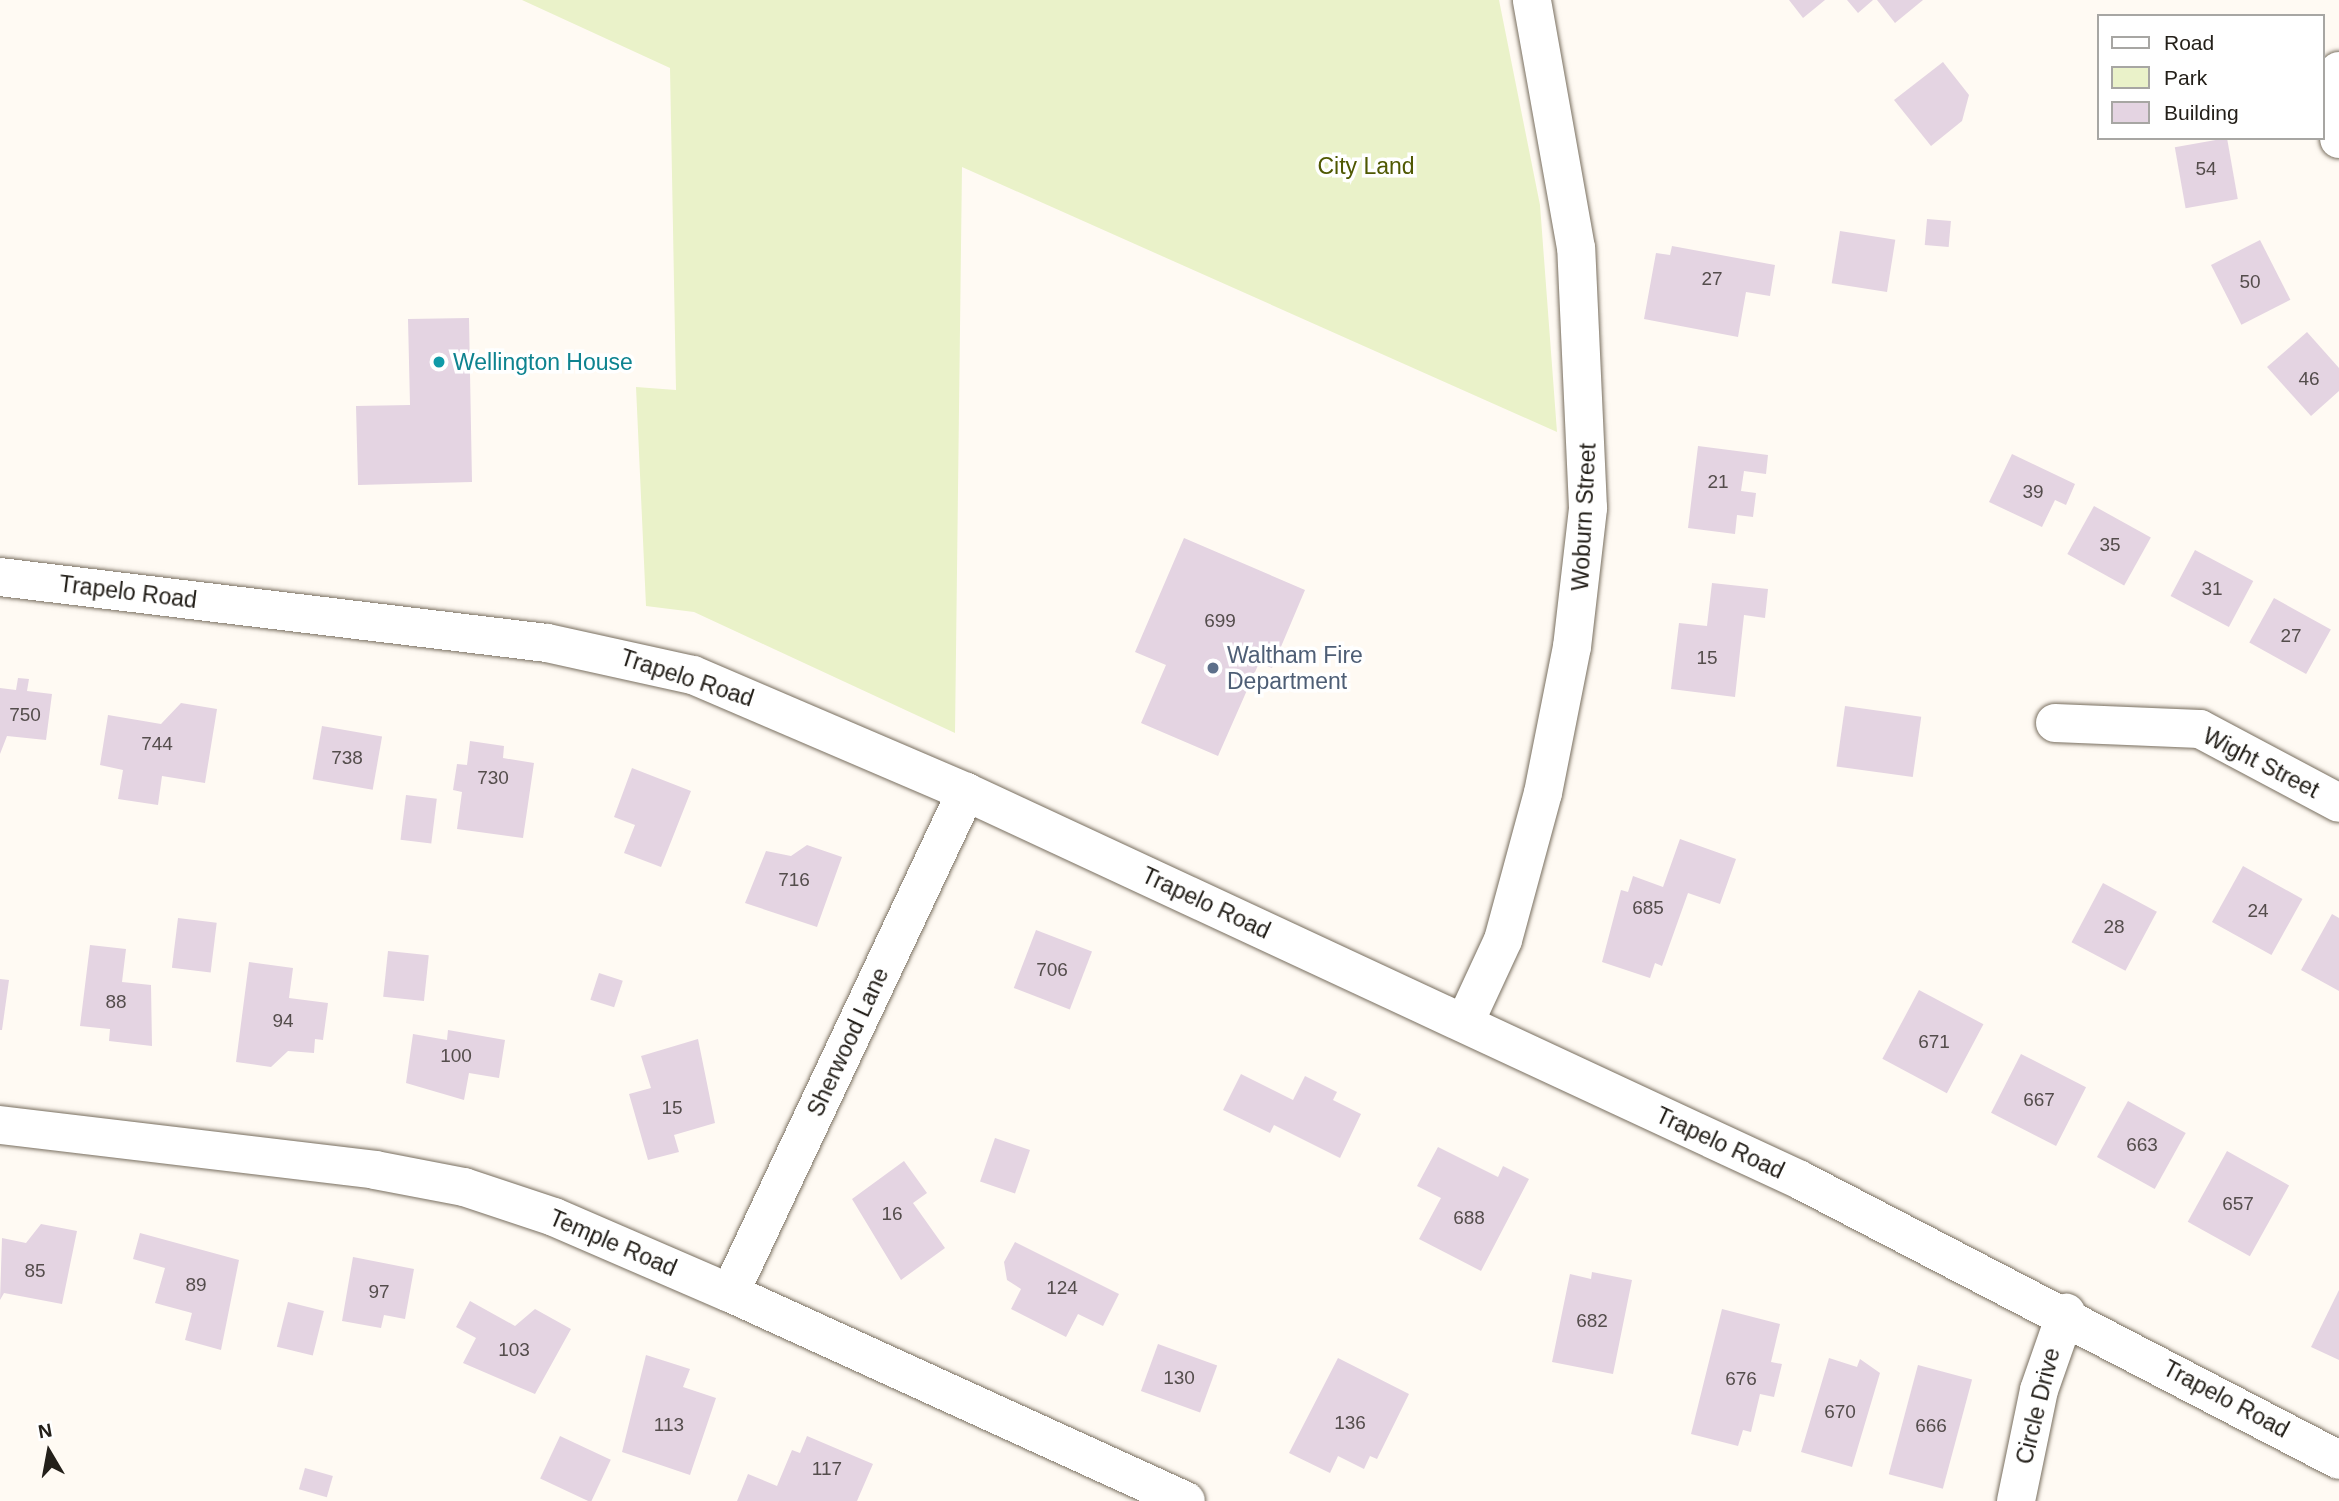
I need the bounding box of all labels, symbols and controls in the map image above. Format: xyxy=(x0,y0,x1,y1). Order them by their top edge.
legend xyxy=(2098,14,2325,140)
text: Road xyxy=(2164,31,2214,54)
text: Park xyxy=(2164,66,2207,89)
text: Building xyxy=(2164,101,2239,124)
park label: City Land xyxy=(1317,152,1415,180)
house number: 54 xyxy=(2195,158,2217,180)
house number: 27 xyxy=(1701,268,1723,290)
house number: 50 xyxy=(2239,271,2261,293)
place label: Wellington House xyxy=(453,348,633,376)
marker: Wellington House xyxy=(431,354,447,370)
house number: 46 xyxy=(2298,368,2320,390)
street label: Woburn Street xyxy=(1566,442,1602,592)
house number: 21 xyxy=(1707,471,1729,493)
house number: 39 xyxy=(2022,481,2044,503)
house number: 35 xyxy=(2099,534,2121,556)
street label: Trapelo Road xyxy=(58,570,198,614)
house number: 31 xyxy=(2201,578,2223,600)
house number: 699 xyxy=(1204,610,1236,632)
house number: 27 xyxy=(2280,625,2302,647)
place label: Waltham Fire Department xyxy=(1227,641,1363,695)
street label: Trapelo Road xyxy=(617,643,757,713)
house number: 15 xyxy=(1696,647,1718,669)
marker: Waltham Fire Department xyxy=(1205,660,1221,676)
house number: 750 xyxy=(9,704,41,726)
street label: Wight Street xyxy=(2198,722,2324,804)
house number: 744 xyxy=(141,733,173,755)
house number: 738 xyxy=(331,747,363,769)
house number: 730 xyxy=(477,767,509,789)
street label: Trapelo Road xyxy=(1137,861,1275,945)
house number: 716 xyxy=(778,869,810,891)
house number: 685 xyxy=(1632,897,1664,919)
house number: 24 xyxy=(2247,900,2269,922)
house number: 28 xyxy=(2103,916,2125,938)
house number: 706 xyxy=(1036,959,1068,981)
street label: Sherwood Lane xyxy=(801,963,895,1121)
house number: 88 xyxy=(105,991,127,1013)
house number: 94 xyxy=(272,1010,294,1032)
house number: 671 xyxy=(1918,1031,1950,1053)
house number: 100 xyxy=(440,1045,472,1067)
house number: 667 xyxy=(2023,1089,2055,1111)
house number: 15 xyxy=(661,1097,683,1119)
street label: Trapelo Road xyxy=(1651,1101,1789,1185)
house number: 663 xyxy=(2126,1134,2158,1156)
house number: 657 xyxy=(2222,1193,2254,1215)
house number: 16 xyxy=(881,1203,903,1225)
street label: Temple Road xyxy=(545,1204,681,1282)
house number: 688 xyxy=(1453,1207,1485,1229)
house number: 85 xyxy=(24,1260,46,1282)
house number: 89 xyxy=(185,1274,207,1296)
house number: 124 xyxy=(1046,1277,1078,1299)
house number: 97 xyxy=(368,1281,390,1303)
house number: 682 xyxy=(1576,1310,1608,1332)
house number: 103 xyxy=(498,1339,530,1361)
street label: Circle Drive xyxy=(2010,1345,2066,1467)
street label: Trapelo Road xyxy=(2158,1354,2294,1444)
house number: 130 xyxy=(1163,1367,1195,1389)
house number: 676 xyxy=(1725,1368,1757,1390)
house number: 670 xyxy=(1824,1401,1856,1423)
house number: 136 xyxy=(1334,1412,1366,1434)
house number: 113 xyxy=(654,1414,684,1436)
house number: 666 xyxy=(1915,1415,1947,1437)
north arrow xyxy=(14,1417,84,1487)
text: N xyxy=(37,1419,54,1442)
house number: 117 xyxy=(812,1458,842,1480)

